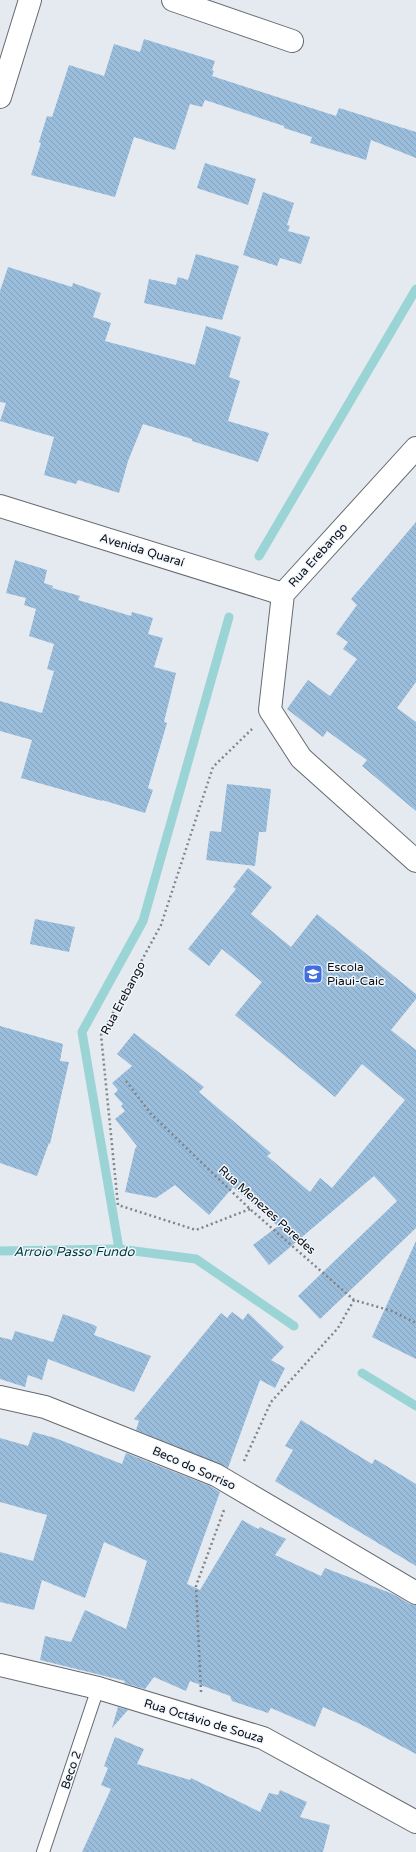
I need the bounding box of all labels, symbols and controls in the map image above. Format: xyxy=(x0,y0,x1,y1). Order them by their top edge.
street label: Rua Erebango xyxy=(286,520,350,590)
street label: Avenida Quaraí xyxy=(98,531,186,569)
street label: Rua Erebango xyxy=(98,959,148,1037)
place label: Escola Piaui-Caic xyxy=(327,960,384,988)
school or university icon: Escola Piaui-Caic xyxy=(302,963,324,985)
street label: Rua Menezes Paredes xyxy=(216,1163,318,1257)
water label: Arroio Passo Fundo xyxy=(14,1244,135,1260)
street label: Beco do Sorriso xyxy=(150,1443,238,1493)
street label: Rua Octávio de Souza xyxy=(142,1696,266,1746)
street label: Beco 2 xyxy=(58,1749,84,1791)

